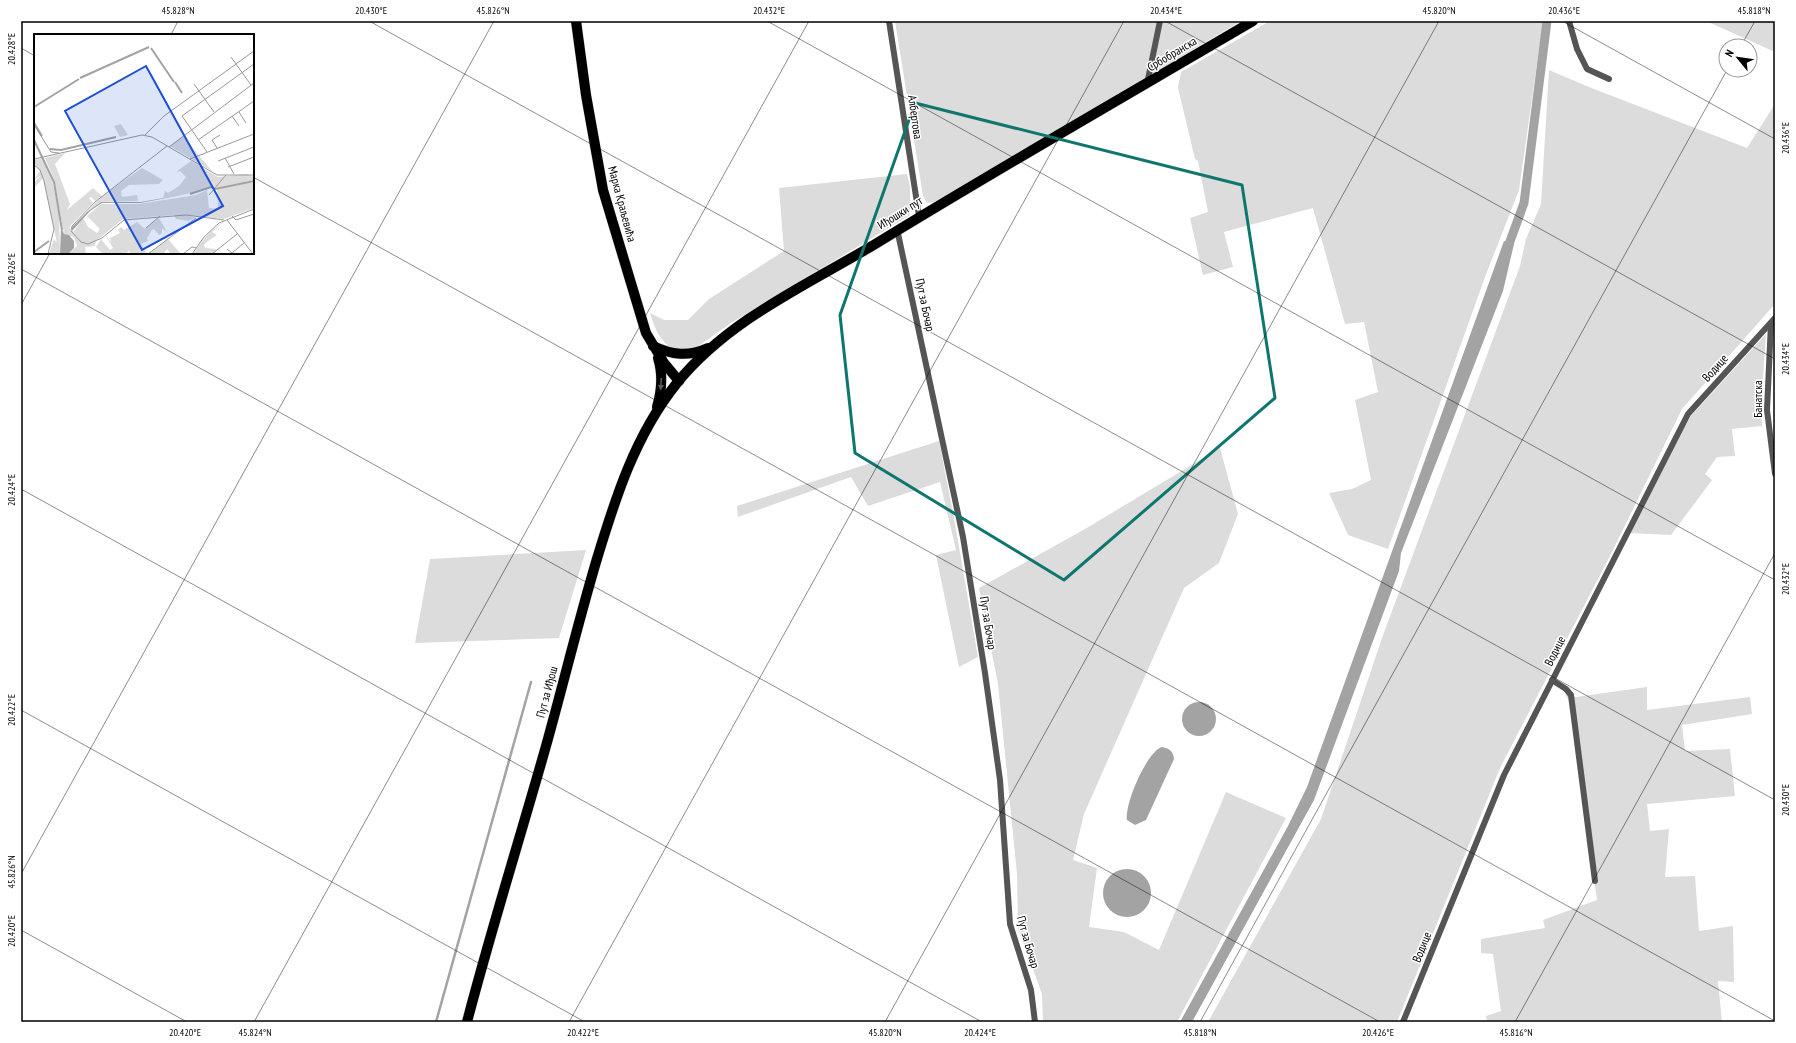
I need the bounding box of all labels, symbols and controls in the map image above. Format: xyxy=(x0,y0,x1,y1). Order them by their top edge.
text: 45.828°N xyxy=(161,4,195,17)
text: 20.430°E xyxy=(355,4,387,17)
text: 45.826°N xyxy=(476,4,510,17)
text: 20.432°E xyxy=(753,4,785,17)
text: 20.434°E xyxy=(1150,4,1182,17)
text: 45.820°N xyxy=(1422,4,1456,17)
text: 20.436°E xyxy=(1548,4,1580,17)
text: 45.818°N xyxy=(1737,4,1771,17)
text: 20.428°E xyxy=(5,33,18,65)
street label: Србобранска xyxy=(1144,33,1199,74)
inset map xyxy=(34,34,254,254)
north arrow xyxy=(1718,38,1758,78)
text: N xyxy=(1722,47,1737,59)
street label: Албертова xyxy=(905,94,926,140)
text: 20.436°E xyxy=(1779,122,1792,154)
street label: Марка Краљевића xyxy=(605,164,640,244)
street label: Иђошки пут xyxy=(874,193,925,232)
text: 20.426°E xyxy=(5,253,18,285)
street label: Пут за Бочар xyxy=(913,277,938,333)
text: 20.434°E xyxy=(1779,343,1792,375)
street label: Водице xyxy=(1698,351,1731,384)
one-way arrow xyxy=(658,378,664,391)
street label: Банатска xyxy=(1750,380,1765,418)
text: 20.424°E xyxy=(5,474,18,506)
text: 20.432°E xyxy=(1779,563,1792,595)
street label: Пут за Бочар xyxy=(977,595,1000,651)
street label: Водице xyxy=(1541,633,1568,668)
street label: Пут за Иђош xyxy=(532,664,561,719)
text: 20.422°E xyxy=(5,694,18,726)
text: 20.430°E xyxy=(1779,784,1792,816)
text: 45.826°N xyxy=(5,855,18,889)
street label: Пут за Бочар xyxy=(1014,914,1043,970)
text: 20.420°E xyxy=(5,915,18,947)
street label: Водице xyxy=(1409,929,1434,964)
text: 20.420°E xyxy=(169,1026,201,1039)
text: 45.824°N xyxy=(238,1026,272,1039)
text: 20.422°E xyxy=(567,1026,599,1039)
text: 45.820°N xyxy=(868,1026,902,1039)
text: 20.424°E xyxy=(964,1026,996,1039)
text: 45.818°N xyxy=(1183,1026,1217,1039)
text: 20.426°E xyxy=(1362,1026,1394,1039)
text: 45.816°N xyxy=(1499,1026,1533,1039)

